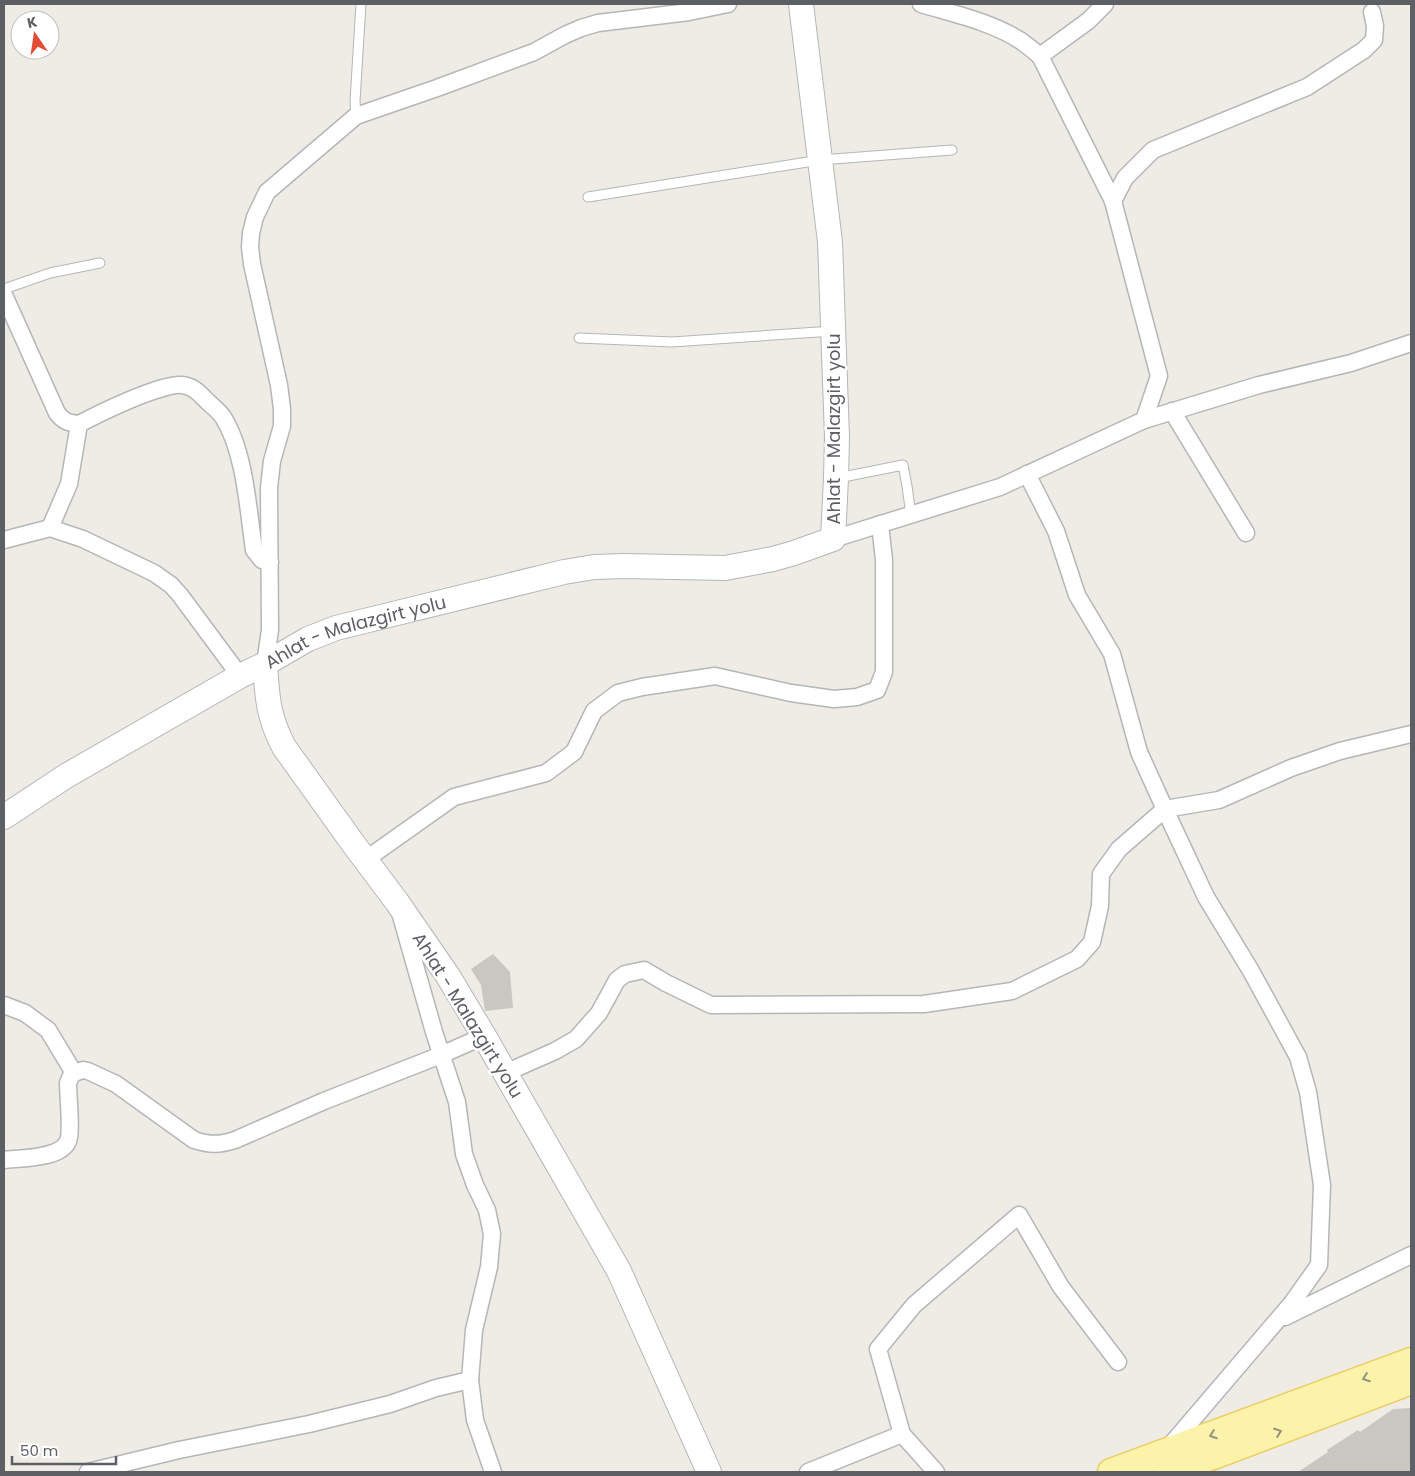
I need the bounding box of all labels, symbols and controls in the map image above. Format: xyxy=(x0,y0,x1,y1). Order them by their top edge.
north arrow xyxy=(10,10,60,60)
text: K xyxy=(25,11,39,33)
street label: Ahlat - Malazgirt yolu xyxy=(821,333,846,525)
street label: Ahlat - Malazgirt yolu xyxy=(260,589,449,674)
street label: Ahlat - Malazgirt yolu xyxy=(407,927,529,1103)
one-way arrow xyxy=(1362,1372,1370,1382)
one-way arrow xyxy=(1273,1427,1281,1437)
one-way arrow xyxy=(1210,1429,1218,1439)
scale bar xyxy=(12,1434,116,1466)
text: 50 m xyxy=(20,1440,58,1461)

